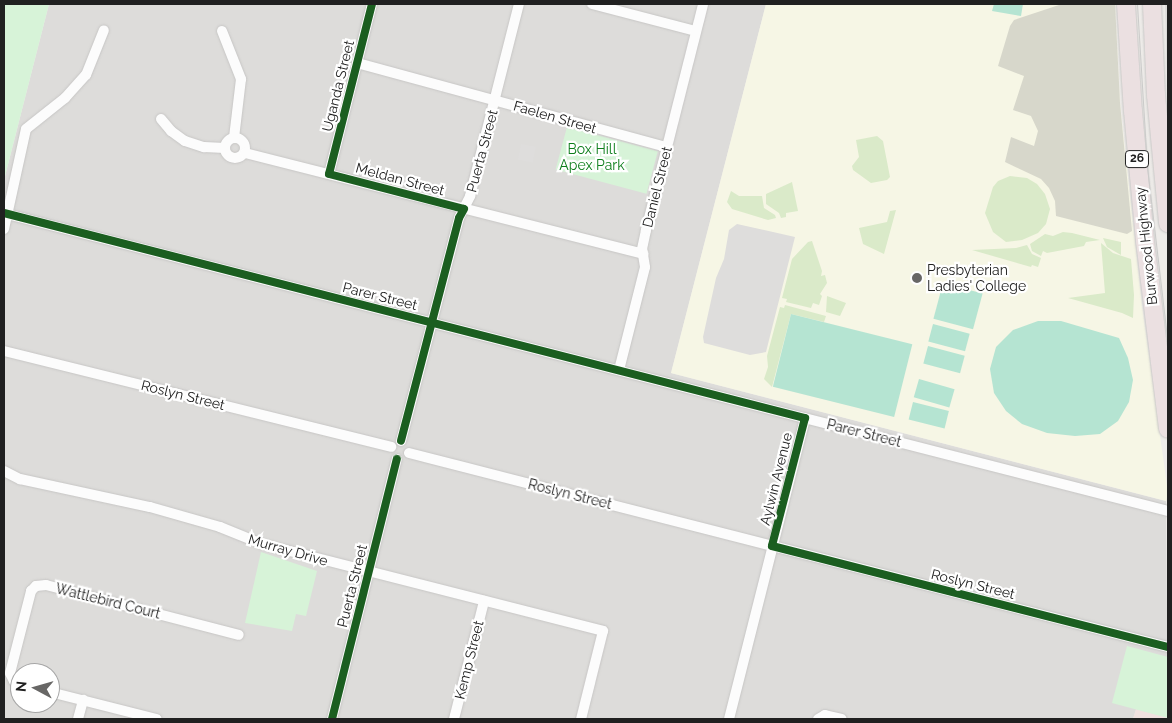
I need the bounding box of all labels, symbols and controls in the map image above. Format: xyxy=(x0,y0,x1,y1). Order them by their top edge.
street label: Uganda Street xyxy=(319,39,357,133)
street label: Faelen Street xyxy=(511,97,599,137)
street label: Puerta Street xyxy=(463,108,501,194)
park label: Box Hill Apex Park xyxy=(559,141,625,174)
street label: Daniel Street xyxy=(639,145,675,229)
road number: 26 xyxy=(1124,150,1150,168)
street label: Meldan Street xyxy=(354,159,446,199)
street label: Burwood Highway xyxy=(1131,186,1161,306)
place label: Presbyterian Ladies' College xyxy=(927,262,1026,294)
marker: Presbyterian Ladies' College xyxy=(911,272,923,284)
street label: Parer Street xyxy=(341,279,419,313)
street label: Roslyn Street xyxy=(139,376,227,414)
street label: Parer Street xyxy=(825,416,903,450)
street label: Aylwin Avenue xyxy=(756,431,796,527)
street label: Roslyn Street xyxy=(526,475,614,513)
street label: Murray Drive xyxy=(246,531,330,569)
street label: Puerta Street xyxy=(334,543,370,629)
street label: Roslyn Street xyxy=(929,565,1017,603)
street label: Wattlebird Court xyxy=(54,580,162,622)
street label: Kemp Street xyxy=(451,619,487,701)
north arrow xyxy=(10,663,60,713)
text: N xyxy=(13,680,30,693)

